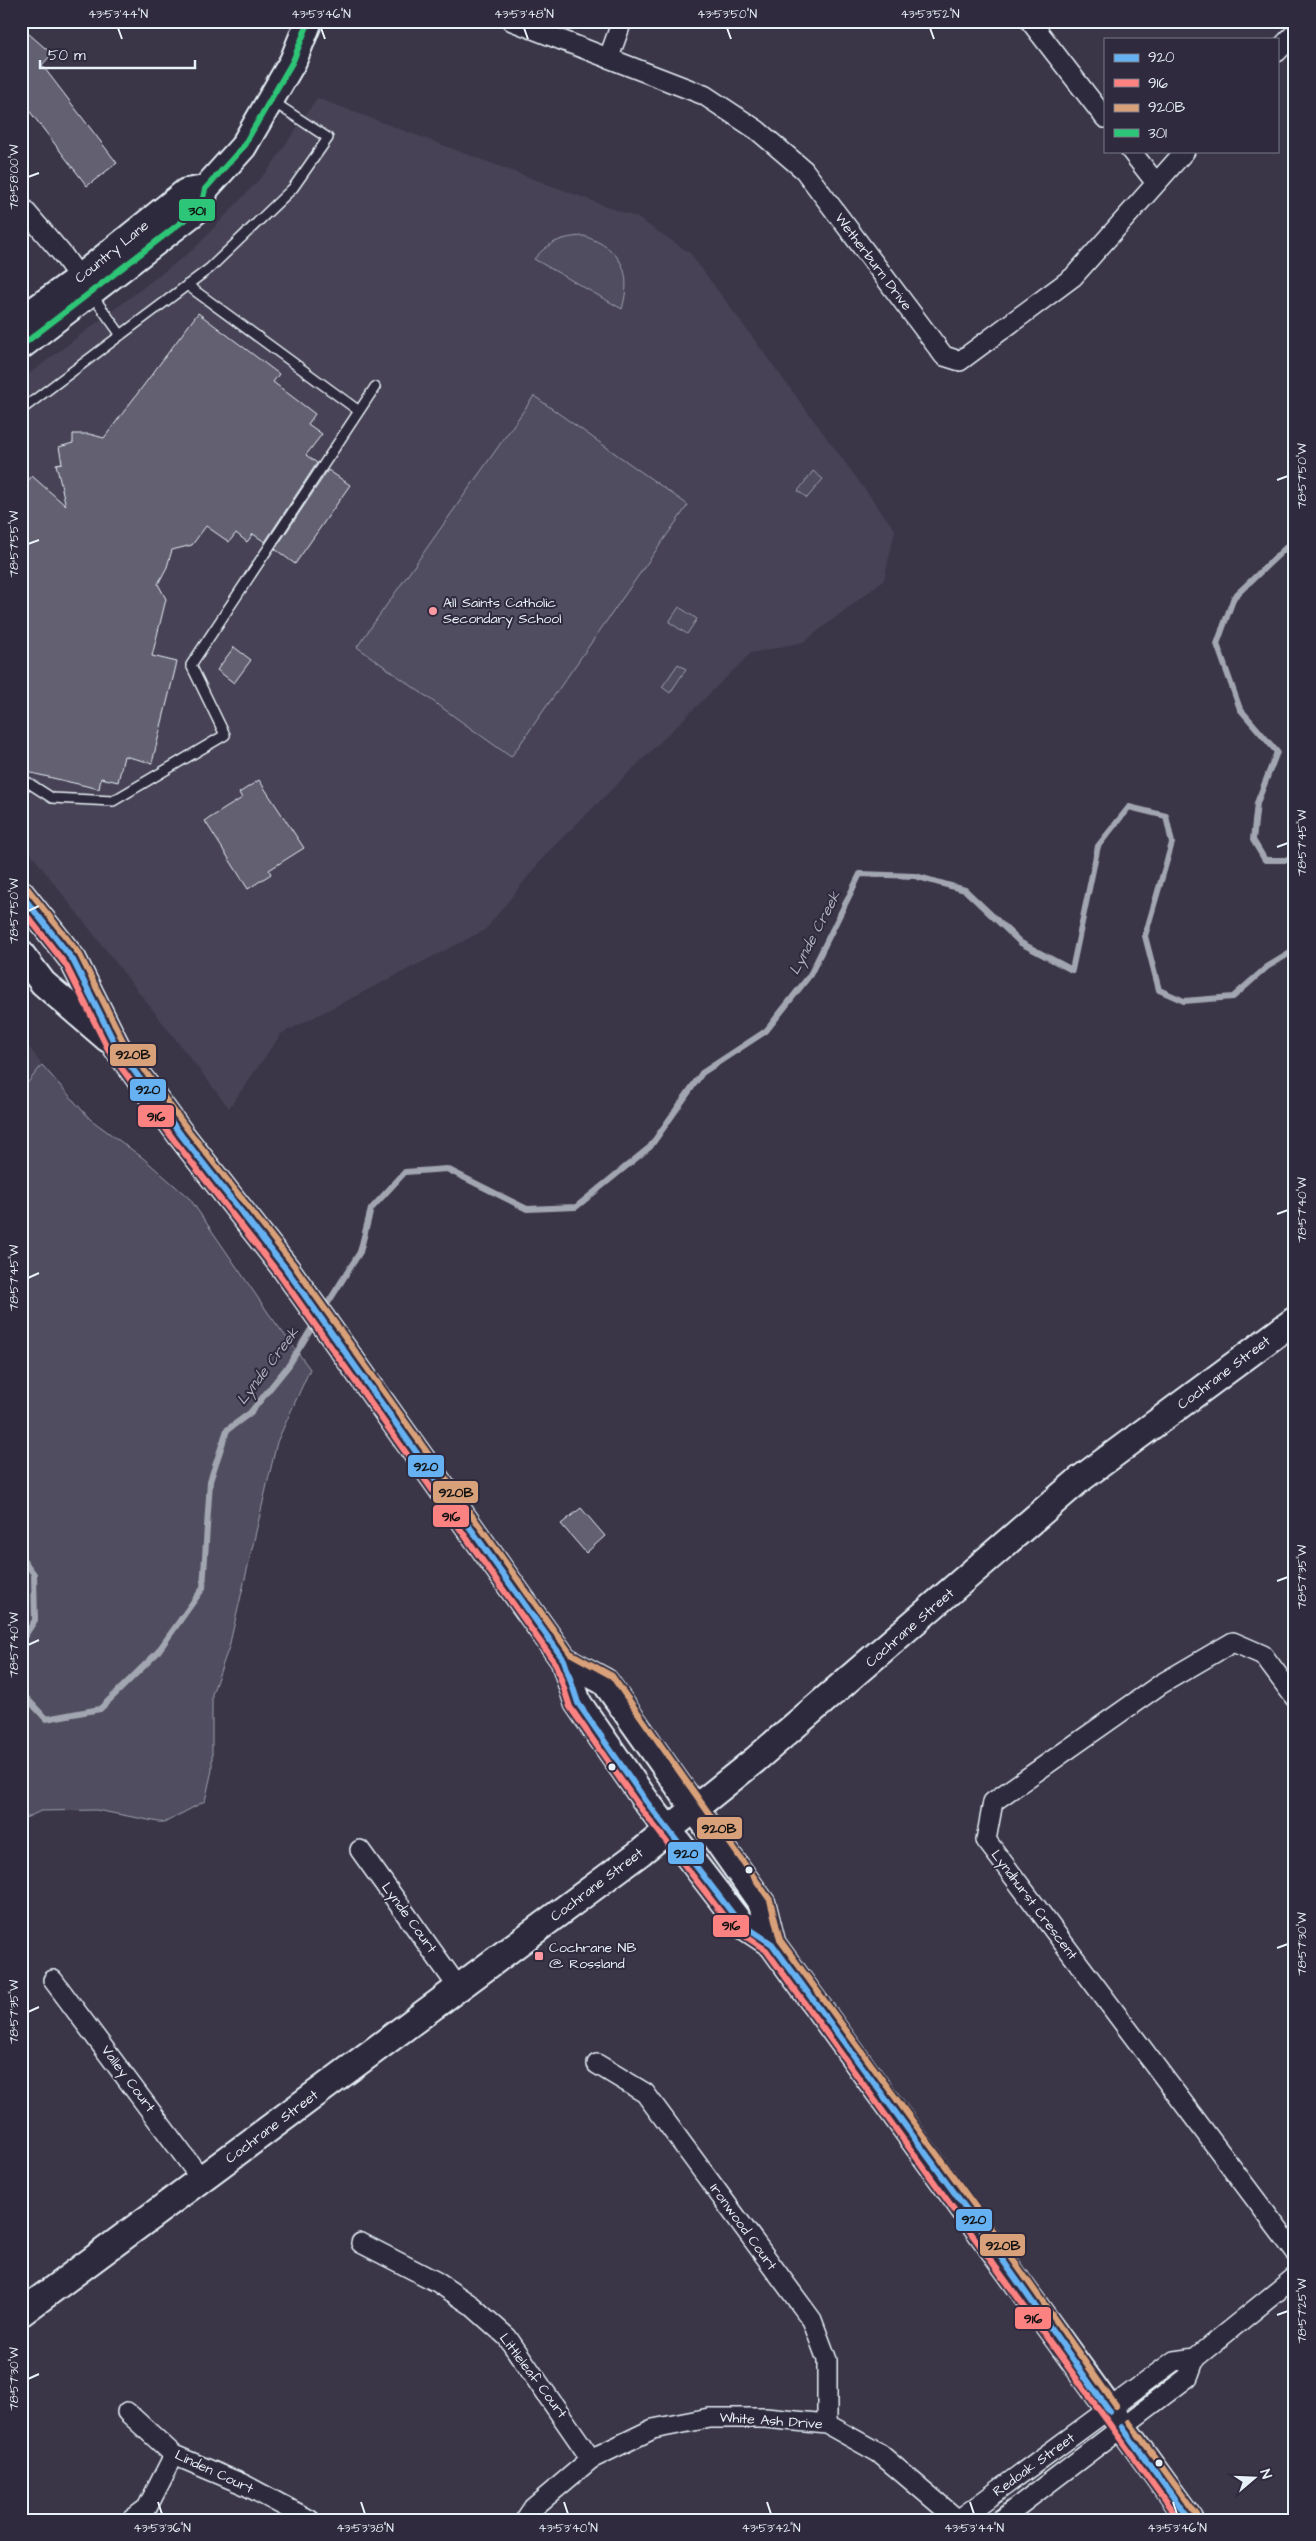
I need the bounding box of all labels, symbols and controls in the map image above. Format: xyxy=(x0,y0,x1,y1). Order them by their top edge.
text: 43°53'44"N xyxy=(88,6,149,23)
text: 43°53'46"N xyxy=(291,6,351,23)
text: 43°53'48"N xyxy=(494,6,554,23)
text: 43°53'50"N xyxy=(697,6,757,23)
text: 43°53'52"N xyxy=(900,6,960,23)
scale bar xyxy=(40,38,195,70)
legend xyxy=(1104,38,1278,152)
text: 50 m xyxy=(48,45,86,66)
text: 920 xyxy=(1148,47,1175,68)
text: 916 xyxy=(1148,73,1168,94)
text: 920B xyxy=(1148,97,1186,118)
text: 301 xyxy=(1148,123,1167,144)
text: 78°58'00"W xyxy=(6,144,23,210)
line badge: 301 xyxy=(178,198,216,222)
text: 301 xyxy=(187,201,206,221)
street label: Wetherburn Drive xyxy=(830,209,917,315)
street label: Country Lane xyxy=(71,216,154,288)
text: 78°57'50"W xyxy=(1294,442,1311,509)
text: 78°57'55"W xyxy=(6,510,23,577)
place label: All Saints Catholic Secondary School xyxy=(443,593,561,629)
marker: All Saints Catholic Secondary School xyxy=(427,605,439,617)
text: 78°57'45"W xyxy=(1294,809,1311,876)
text: 78°57'50"W xyxy=(6,877,23,944)
water label: Lynde Creek xyxy=(784,887,847,979)
line badge: 920B xyxy=(109,1043,157,1067)
text: 920B xyxy=(116,1045,150,1065)
line badge: 920 xyxy=(129,1078,167,1102)
text: 920 xyxy=(136,1080,161,1100)
line badge: 916 xyxy=(137,1104,175,1128)
text: 916 xyxy=(147,1107,165,1127)
text: 78°57'40"W xyxy=(1294,1177,1311,1243)
text: 78°57'45"W xyxy=(6,1244,23,1311)
water label: Lynde Creek xyxy=(232,1322,305,1410)
street label: Cochrane Street xyxy=(1173,1331,1275,1415)
line badge: 920 xyxy=(407,1454,445,1478)
text: 920 xyxy=(414,1457,439,1477)
line badge: 920B xyxy=(432,1480,479,1504)
text: 920B xyxy=(439,1483,473,1503)
line badge: 916 xyxy=(432,1504,470,1528)
text: 916 xyxy=(442,1507,460,1527)
text: 78°57'35"W xyxy=(1294,1544,1311,1609)
street label: Cochrane Street xyxy=(861,1584,959,1672)
text: 78°57'40"W xyxy=(6,1612,23,1678)
unlabelled marker xyxy=(607,1762,617,1772)
line badge: 920B xyxy=(696,1816,743,1840)
text: 920B xyxy=(702,1819,736,1839)
line badge: 920 xyxy=(667,1841,705,1865)
street label: Cochrane Street xyxy=(546,1843,648,1927)
text: 920 xyxy=(674,1844,699,1864)
street label: Lyndhurst Crescent xyxy=(986,1846,1082,1964)
unlabelled marker xyxy=(744,1865,754,1875)
street label: Lynde Court xyxy=(377,1879,442,1958)
text: 78°57'30"W xyxy=(1294,1912,1311,1976)
line badge: 916 xyxy=(712,1914,750,1938)
text: 916 xyxy=(722,1916,740,1936)
place label: Cochrane NB @ Rossland xyxy=(549,1938,636,1974)
marker: Cochrane NB @ Rossland xyxy=(533,1950,545,1962)
text: 78°57'35"W xyxy=(6,1979,23,2044)
street label: Valley Court xyxy=(96,2041,160,2117)
street label: Cochrane Street xyxy=(221,2085,323,2169)
street label: Ironwood Court xyxy=(705,2180,782,2275)
line badge: 920 xyxy=(955,2208,993,2232)
text: 920 xyxy=(962,2210,987,2230)
line badge: 920B xyxy=(979,2233,1026,2257)
text: 920B xyxy=(986,2236,1020,2256)
text: 78°57'25"W xyxy=(1294,2278,1311,2344)
line badge: 916 xyxy=(1014,2306,1052,2330)
text: 916 xyxy=(1024,2309,1042,2329)
street label: Littleleaf Court xyxy=(494,2329,572,2423)
text: 78°57'30"W xyxy=(6,2347,23,2411)
street label: White Ash Drive xyxy=(719,2407,824,2435)
street label: Redoak Street xyxy=(989,2428,1079,2502)
street label: Linden Court xyxy=(172,2445,257,2499)
north arrow xyxy=(1228,2454,1278,2504)
unlabelled marker xyxy=(1154,2458,1164,2468)
text: N xyxy=(1254,2467,1276,2482)
text: 43°53'36"N xyxy=(133,2520,191,2537)
text: 43°53'38"N xyxy=(336,2520,394,2537)
text: 43°53'40"N xyxy=(538,2520,598,2537)
text: 43°53'42"N xyxy=(742,2520,801,2537)
text: 43°53'44"N xyxy=(944,2520,1005,2537)
text: 43°53'46"N xyxy=(1147,2520,1207,2537)

